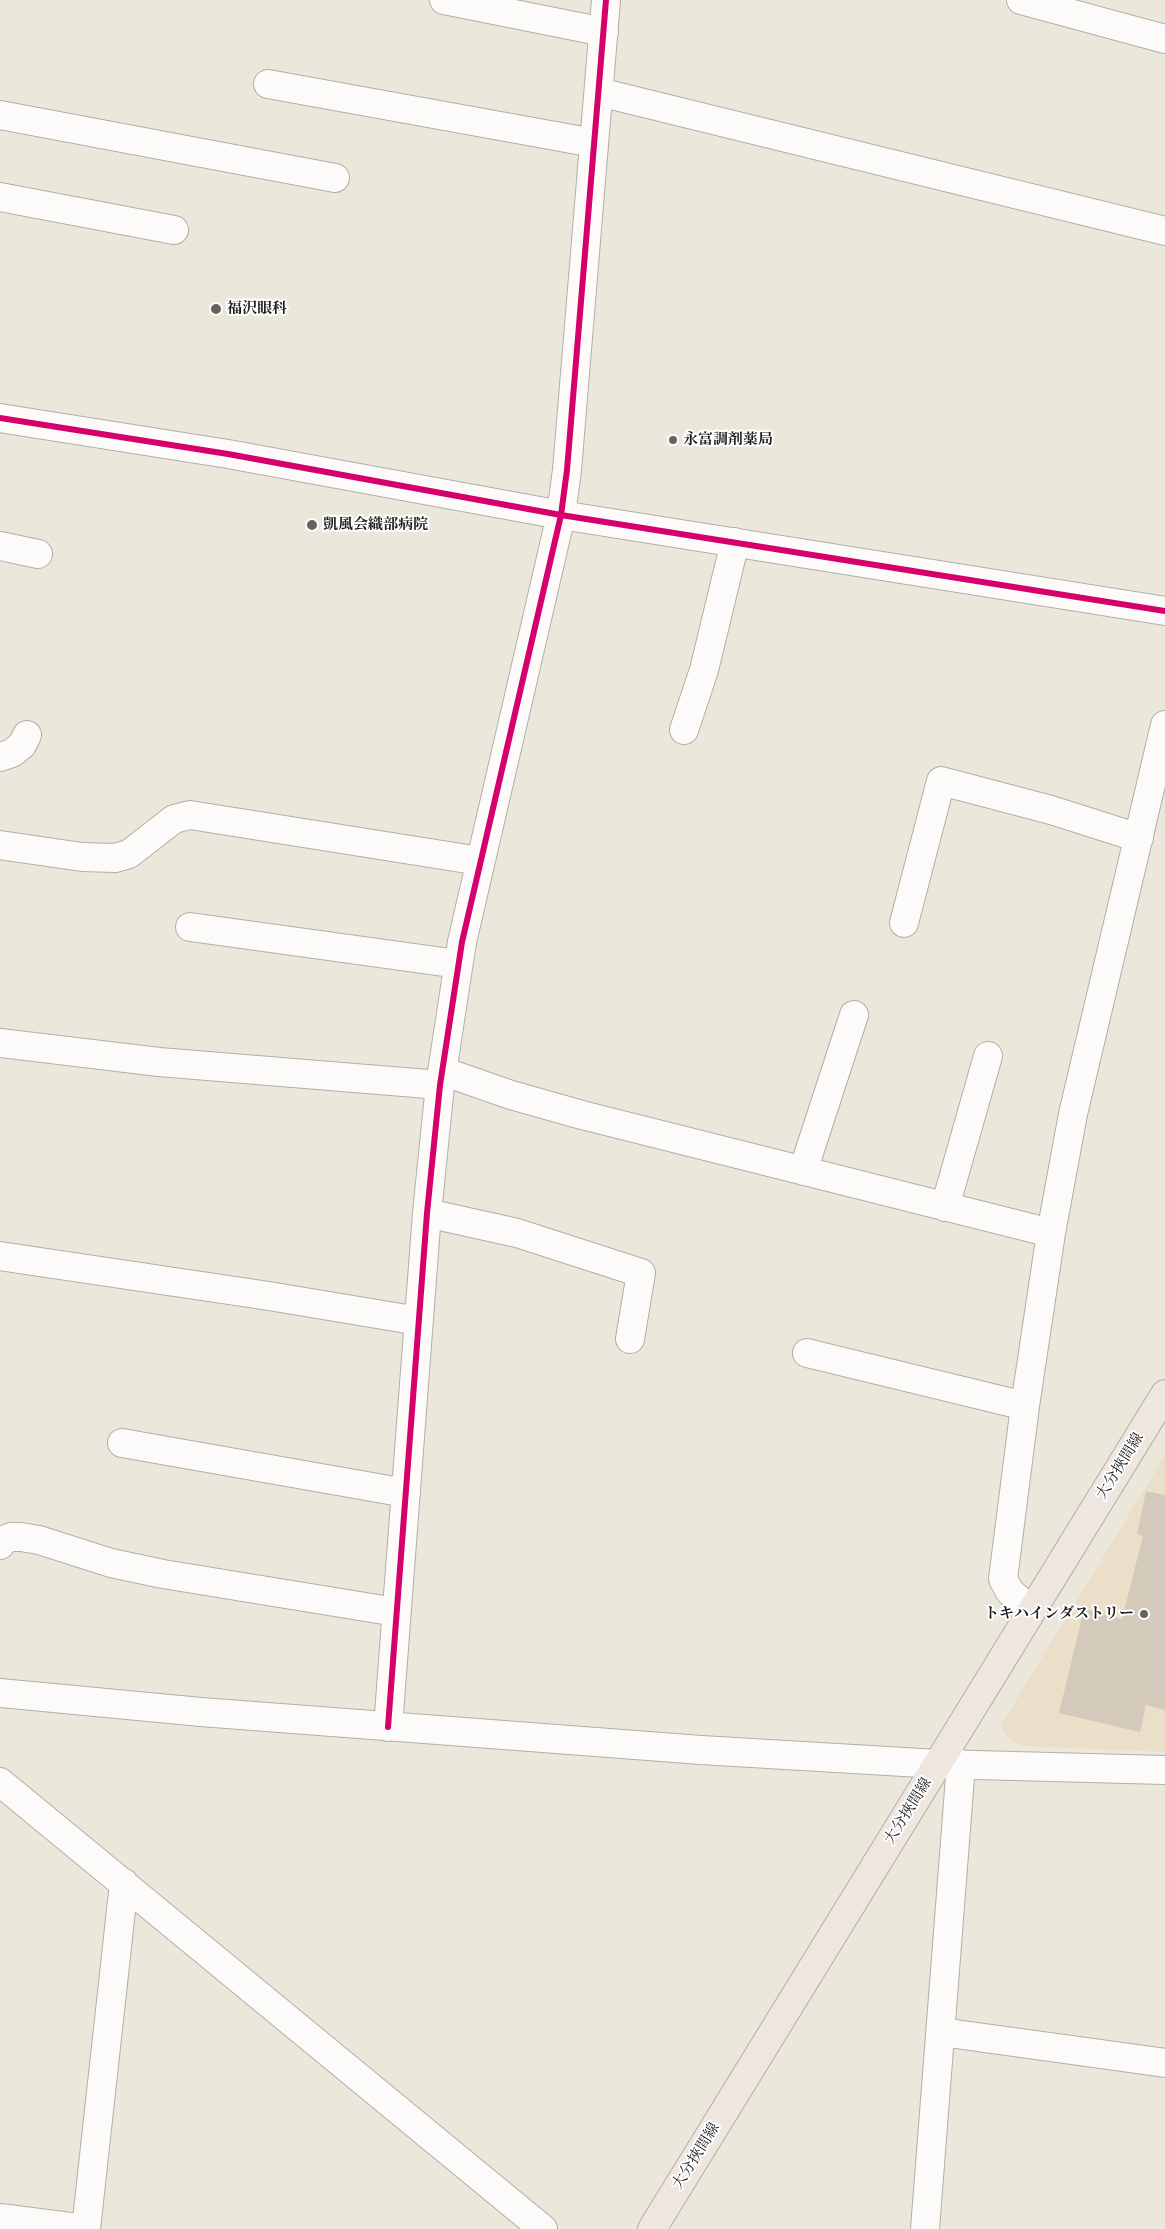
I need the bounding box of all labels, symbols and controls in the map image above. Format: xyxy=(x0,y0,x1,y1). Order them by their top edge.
place label: 福沢眼科 xyxy=(227,300,287,318)
marker: 福沢眼科 xyxy=(209,302,223,316)
place label: 永富調剤薬局 xyxy=(683,431,773,449)
marker: 永富調剤薬局 xyxy=(667,434,679,446)
place label: 凱風会織部病院 xyxy=(323,516,428,534)
marker: 凱風会織部病院 xyxy=(305,518,319,532)
street label: 大分挾間線 xyxy=(1092,1429,1148,1503)
place label: トキハインダストリー xyxy=(984,1605,1134,1623)
marker: トキハインダストリー xyxy=(1138,1608,1150,1620)
street label: 大分挾間線 xyxy=(880,1774,936,1848)
street label: 大分挾間線 xyxy=(668,2119,724,2193)

